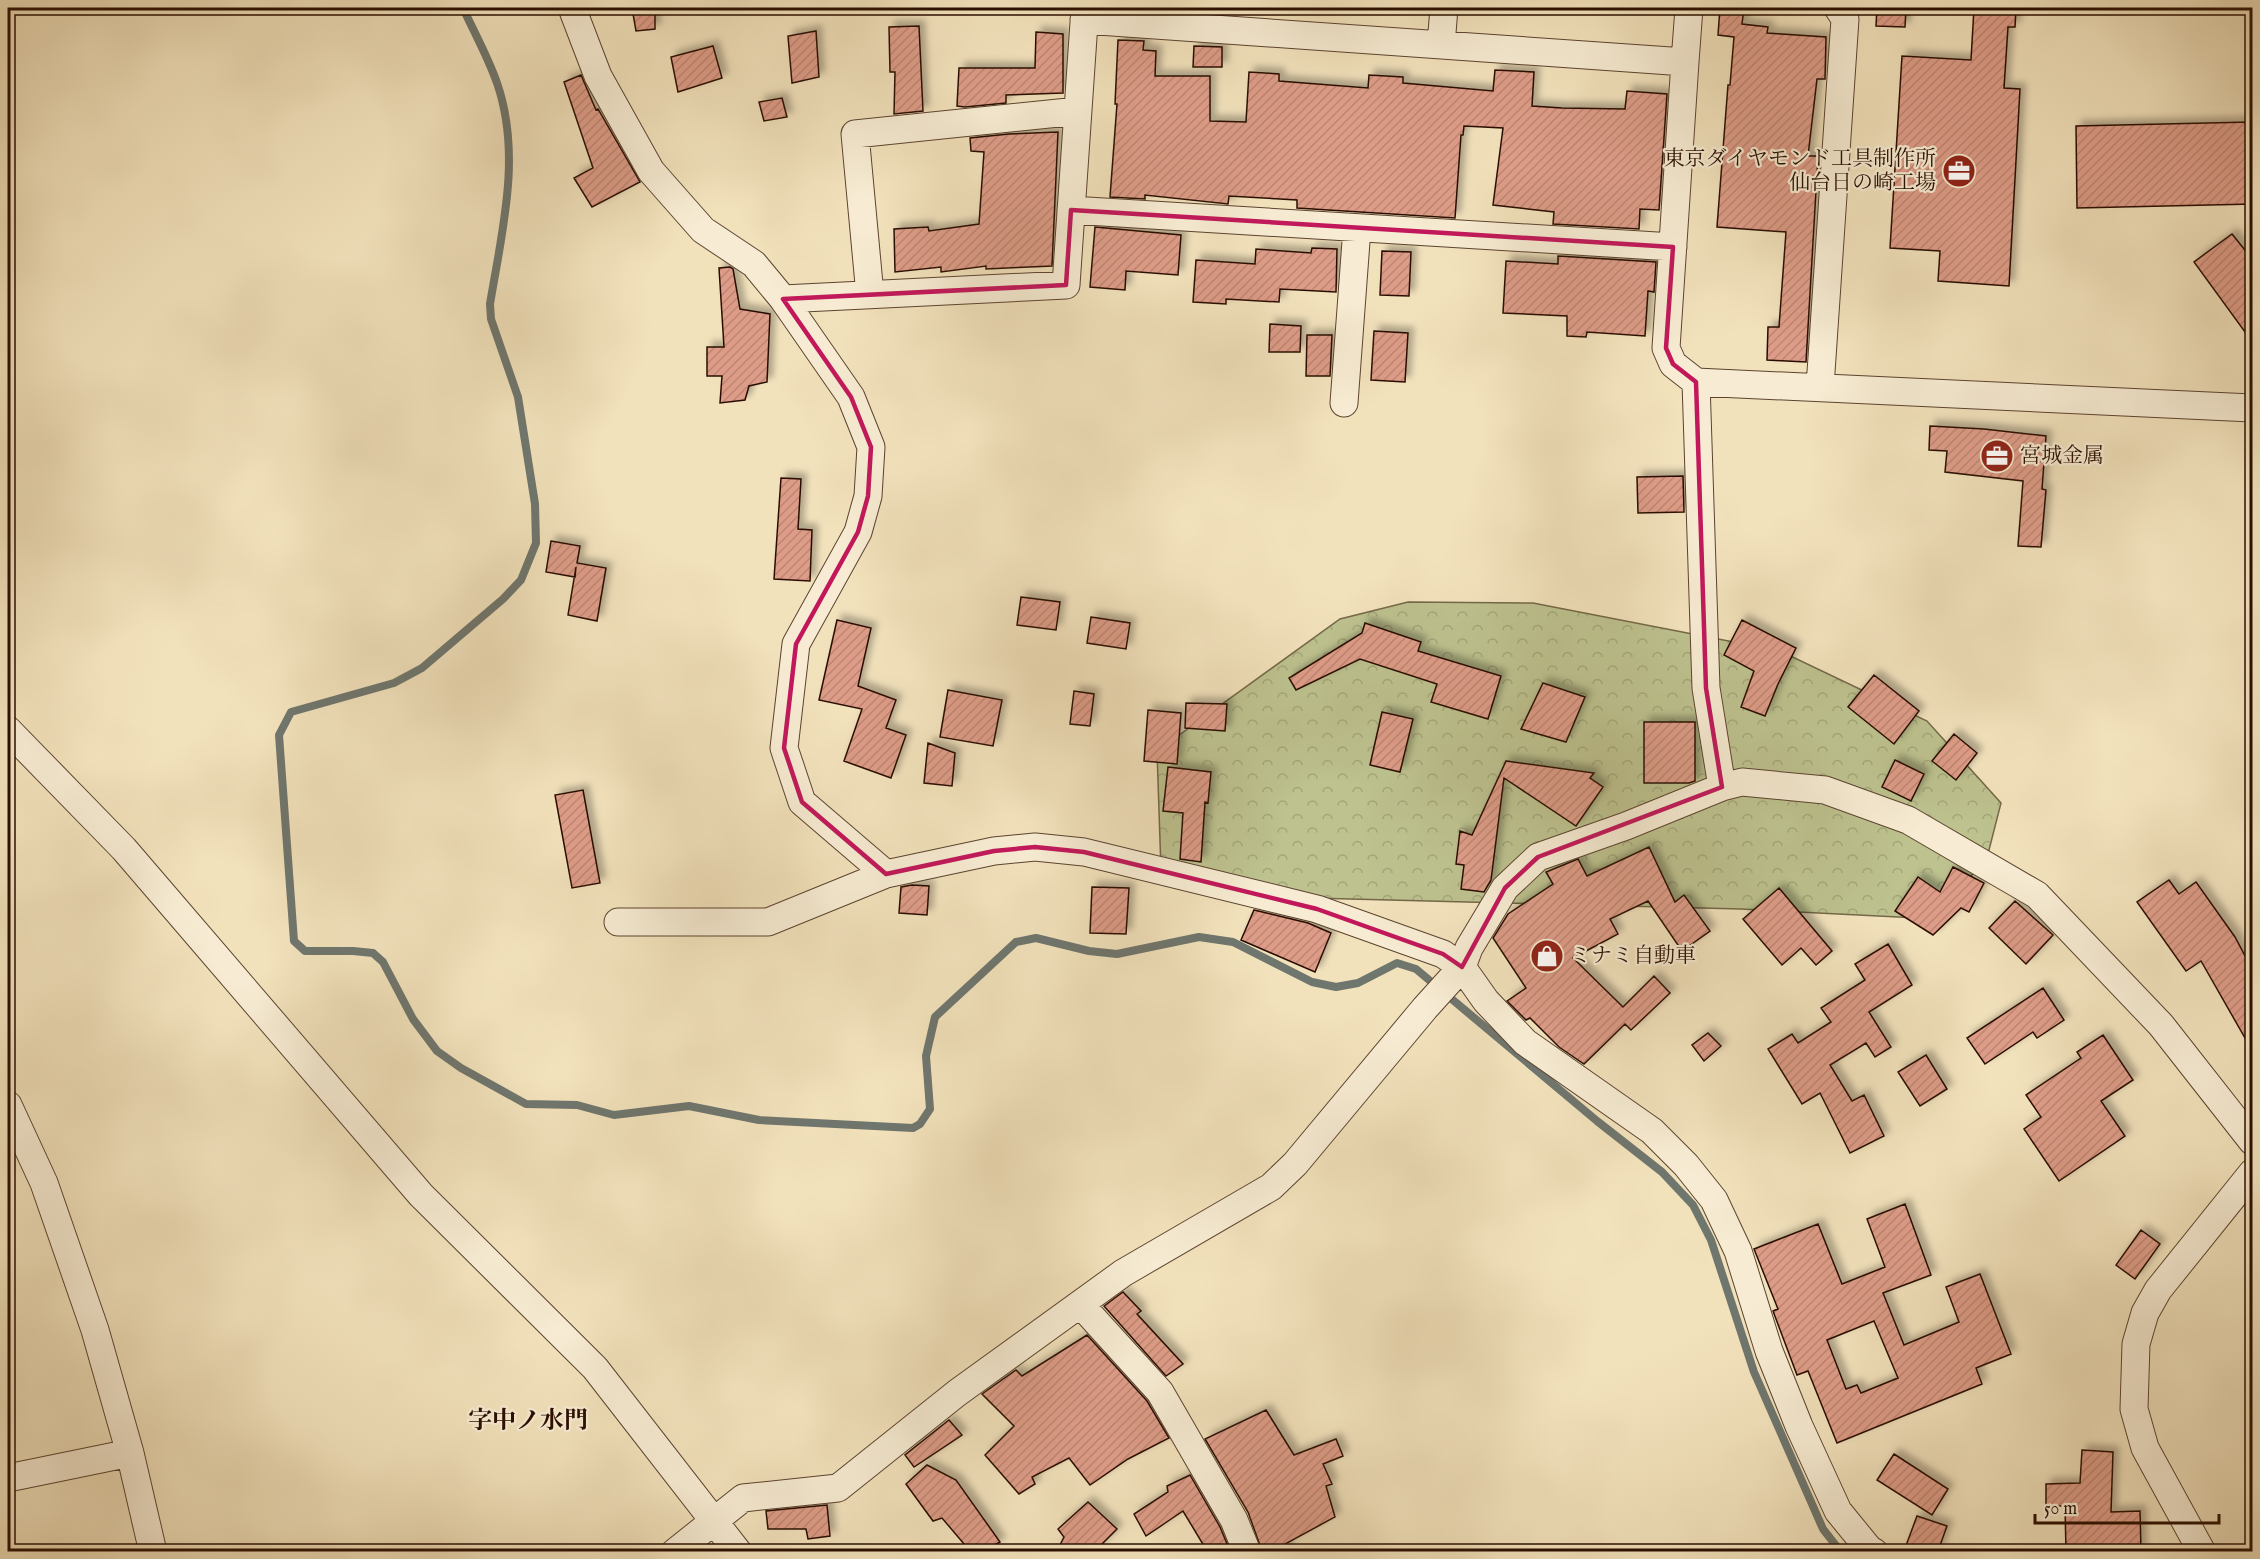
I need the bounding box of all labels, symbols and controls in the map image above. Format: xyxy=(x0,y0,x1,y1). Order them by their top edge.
place label: 東京ダイヤモンド工具制作所 仙台日の崎工場 xyxy=(1663,146,1936,197)
office icon: 東京ダイヤモンド工具制作所 仙台日の崎工場 xyxy=(1941,153,1977,189)
office icon: 宮城金属 xyxy=(1979,438,2015,474)
place label: 宮城金属 xyxy=(2020,443,2104,470)
shop icon: ミナミ自動車 xyxy=(1529,938,1565,974)
place label: ミナミ自動車 xyxy=(1570,943,1696,970)
district label: 字中ノ水門 xyxy=(468,1406,588,1437)
scale bar xyxy=(2035,1487,2220,1525)
text: 50 m xyxy=(2044,1498,2077,1521)

